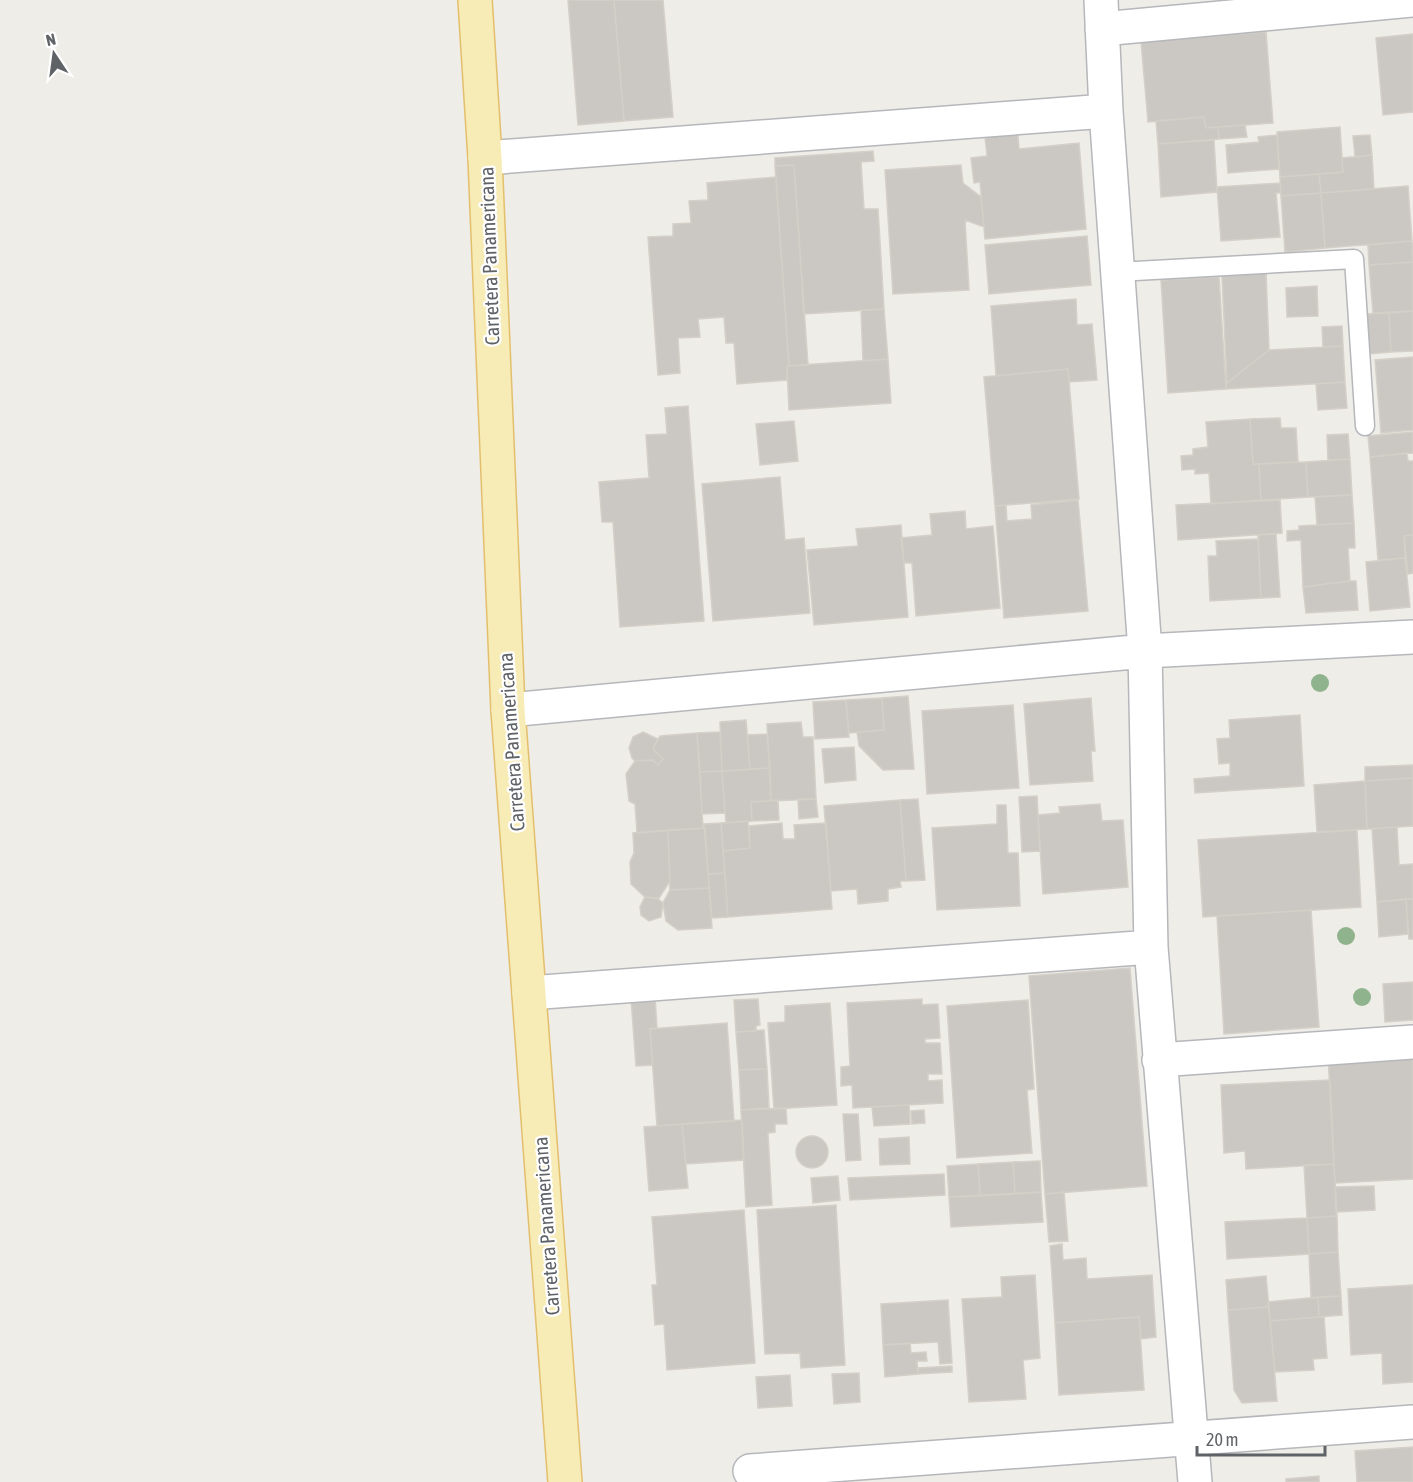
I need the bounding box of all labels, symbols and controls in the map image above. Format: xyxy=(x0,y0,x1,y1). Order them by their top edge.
north arrow xyxy=(24,24,84,84)
text: N xyxy=(44,30,57,49)
street label: Carretera Panamericana xyxy=(474,166,504,346)
street label: Carretera Panamericana xyxy=(493,652,529,832)
street label: Carretera Panamericana xyxy=(528,1136,564,1316)
scale bar xyxy=(1197,1419,1324,1457)
text: 20 m xyxy=(1206,1429,1238,1450)

